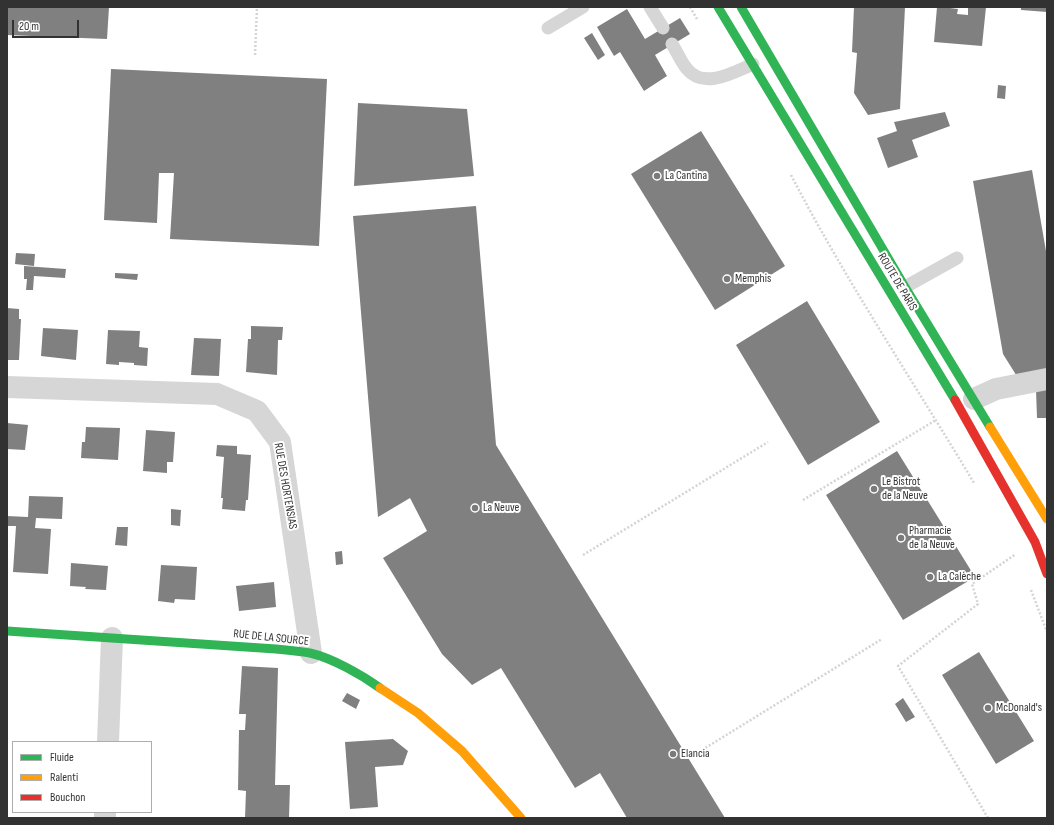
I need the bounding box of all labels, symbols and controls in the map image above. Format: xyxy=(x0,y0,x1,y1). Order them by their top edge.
scale bar xyxy=(14,12,81,38)
text: 20 m xyxy=(19,19,39,34)
place label: La Cantina xyxy=(665,169,707,183)
marker: La Cantina xyxy=(652,171,662,181)
street label: ROUTE DE PARIS xyxy=(874,251,920,313)
place label: Memphis xyxy=(735,272,771,286)
marker: Memphis xyxy=(722,274,732,284)
street label: RUE DES HORTENSIAS xyxy=(270,442,300,530)
place label: Le Bistrot de la Neuve xyxy=(882,475,928,503)
marker: Le Bistrot de la Neuve xyxy=(869,484,879,494)
place label: La Neuve xyxy=(483,501,519,515)
marker: La Neuve xyxy=(470,503,480,513)
place label: Pharmacie de la Neuve xyxy=(909,524,955,552)
marker: Pharmacie de la Neuve xyxy=(896,533,906,543)
place label: La Calèche xyxy=(938,570,981,584)
marker: La Calèche xyxy=(925,572,935,582)
street label: RUE DE LA SOURCE xyxy=(233,627,309,649)
place label: McDonald's xyxy=(996,701,1042,715)
marker: McDonald's xyxy=(983,703,993,713)
legend xyxy=(12,741,152,813)
place label: Elancia xyxy=(681,747,710,761)
marker: Elancia xyxy=(668,749,678,759)
text: Fluide xyxy=(50,750,74,765)
text: Ralenti xyxy=(50,770,78,785)
text: Bouchon xyxy=(50,790,85,805)

